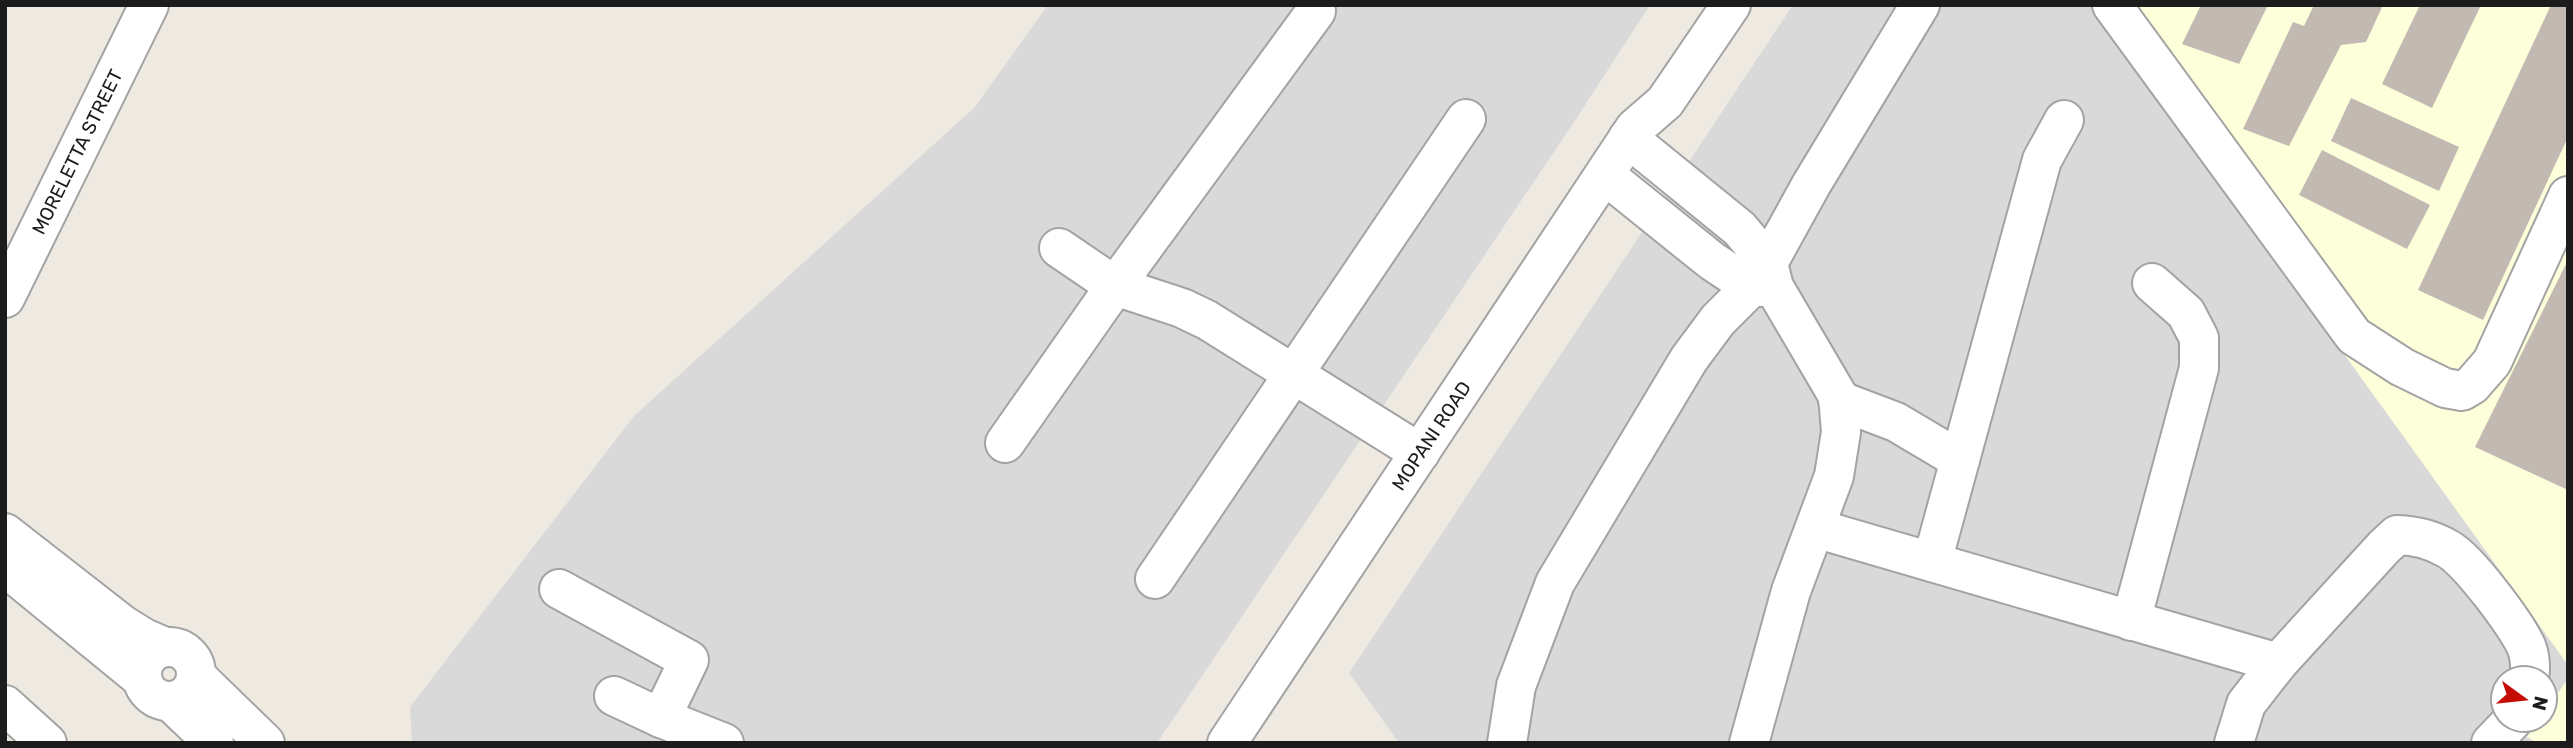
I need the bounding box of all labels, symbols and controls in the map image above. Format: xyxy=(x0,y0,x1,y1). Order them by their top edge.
street label: MORELETTA STREET xyxy=(27,65,127,238)
street label: MOPANI ROAD xyxy=(1387,377,1475,494)
north arrow xyxy=(2489,664,2559,734)
text: N xyxy=(2527,694,2553,713)

